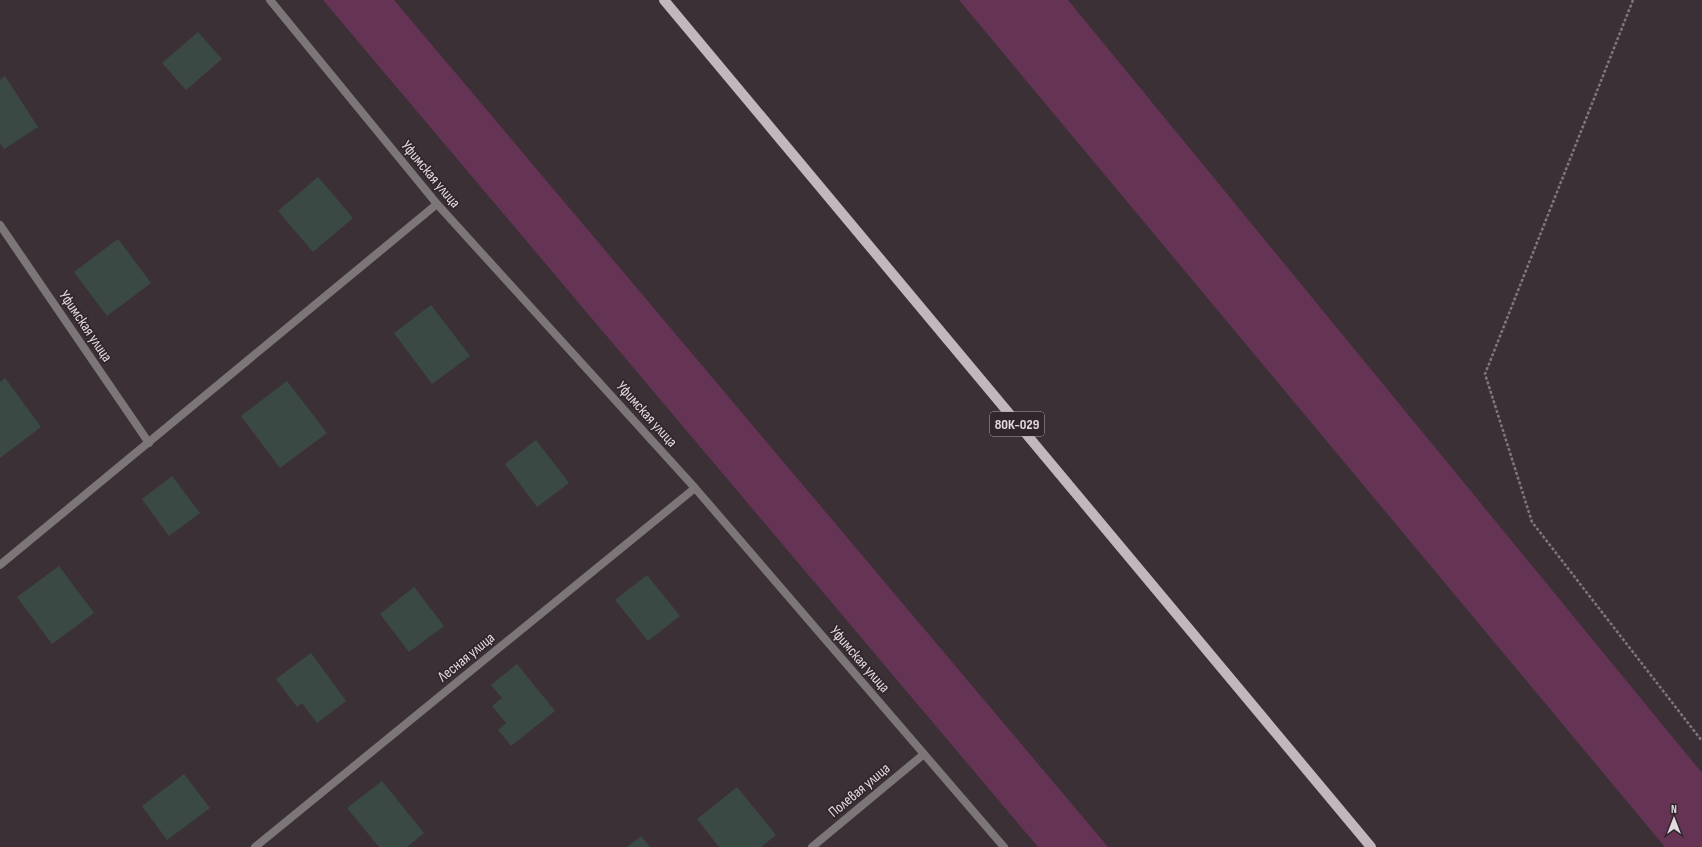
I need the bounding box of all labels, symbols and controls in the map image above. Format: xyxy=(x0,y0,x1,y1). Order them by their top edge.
street label: Уфимская улица xyxy=(397,137,464,212)
street label: Уфимская улица xyxy=(55,287,117,366)
street label: Уфимская улица xyxy=(612,377,681,451)
road number: 80К-029 xyxy=(990,412,1044,436)
street label: Уфимская улица xyxy=(825,622,894,697)
street label: Лесная улица xyxy=(433,628,499,687)
street label: Полевая улица xyxy=(825,759,894,822)
north arrow xyxy=(1654,799,1694,839)
text: N xyxy=(1671,803,1677,816)

